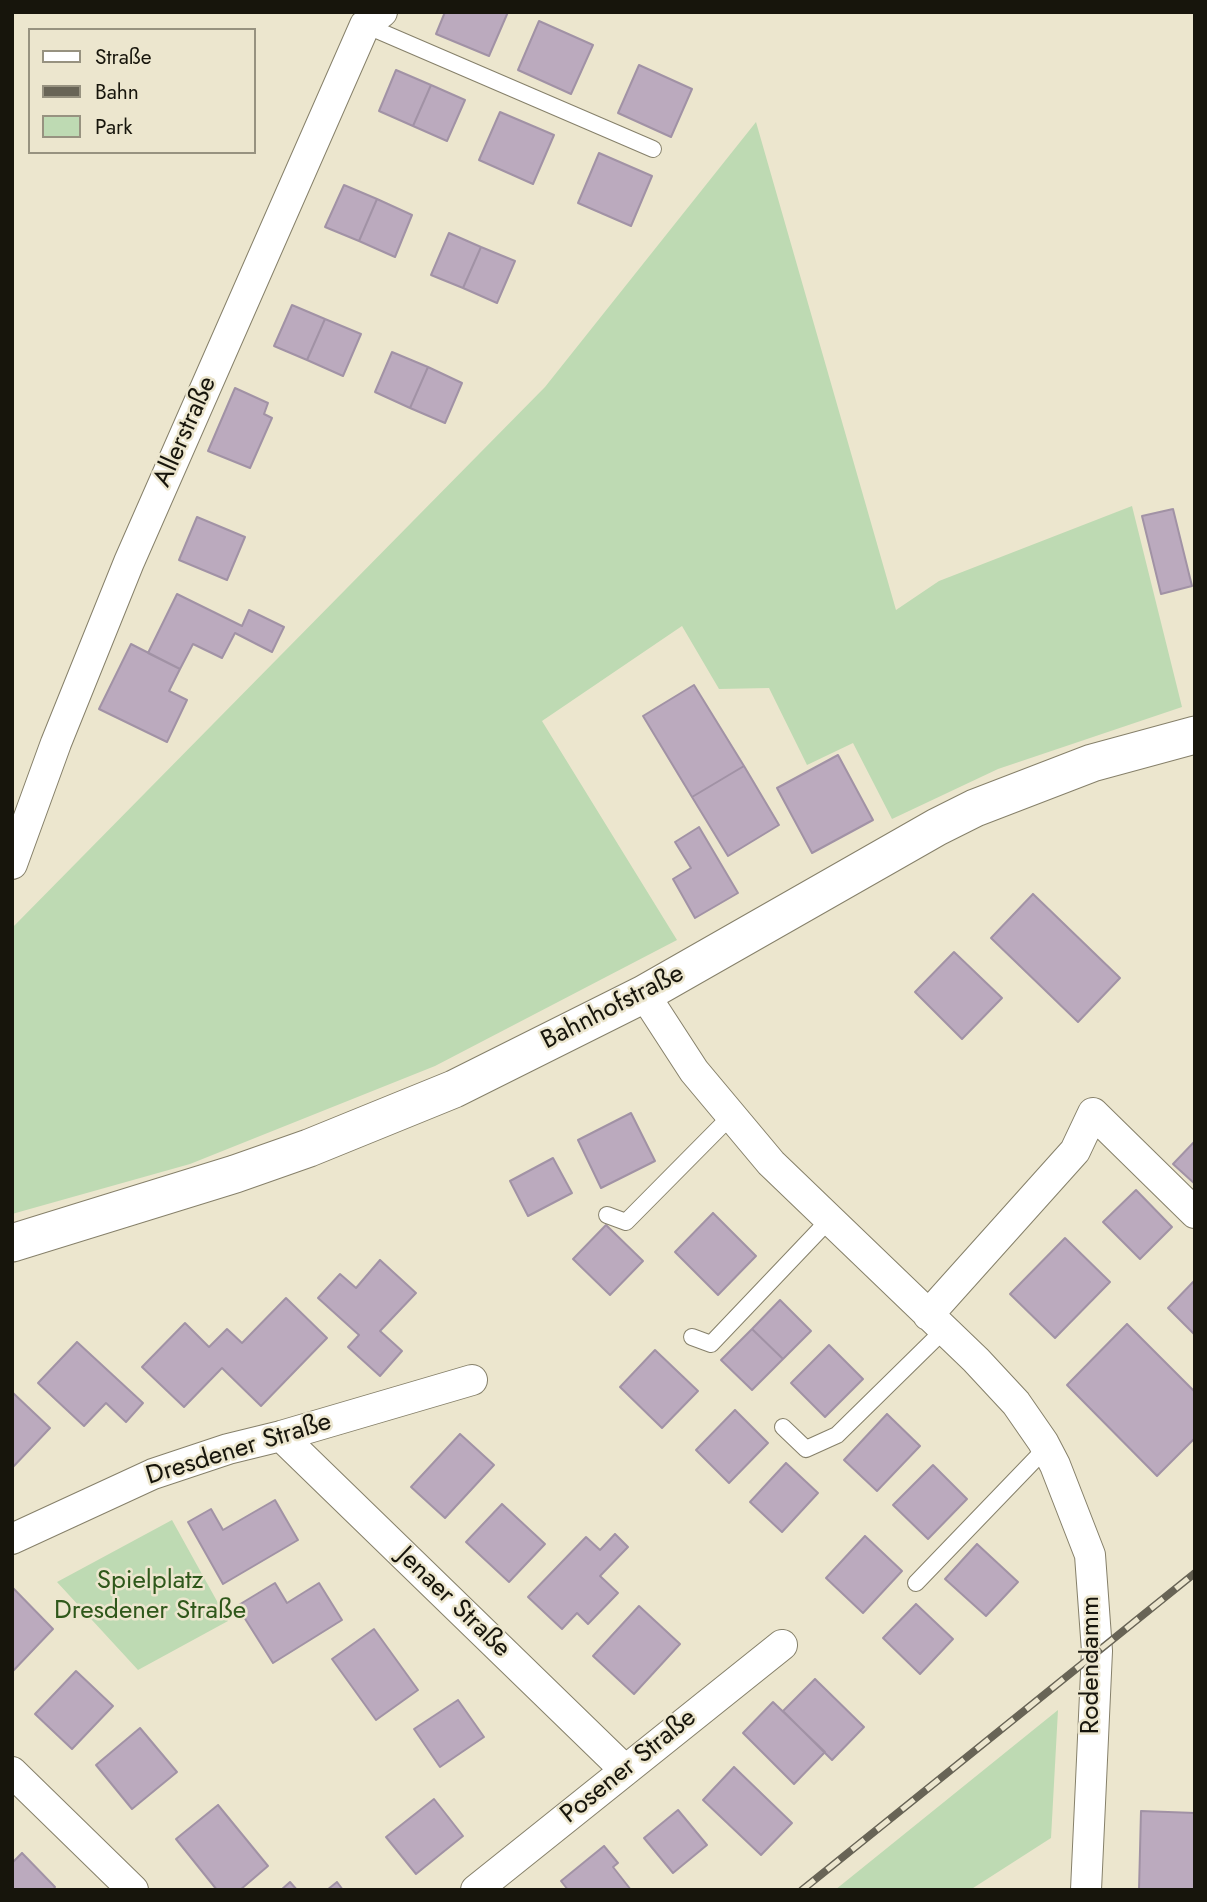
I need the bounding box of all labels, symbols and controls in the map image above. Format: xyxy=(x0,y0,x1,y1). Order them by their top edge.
legend xyxy=(28,28,256,154)
text: Straße xyxy=(95,42,152,72)
text: Bahn xyxy=(95,77,139,107)
text: Park xyxy=(95,112,132,142)
street label: Allerstraße xyxy=(148,372,224,492)
street label: Bahnhofstraße xyxy=(537,959,689,1057)
street label: Dresdener Straße xyxy=(143,1407,335,1493)
street label: Jenaer Straße xyxy=(390,1541,516,1665)
park label: Spielplatz Dresdener Straße xyxy=(54,1566,246,1628)
street label: Rodendamm xyxy=(1076,1596,1108,1734)
street label: Posener Straße xyxy=(555,1703,703,1831)

